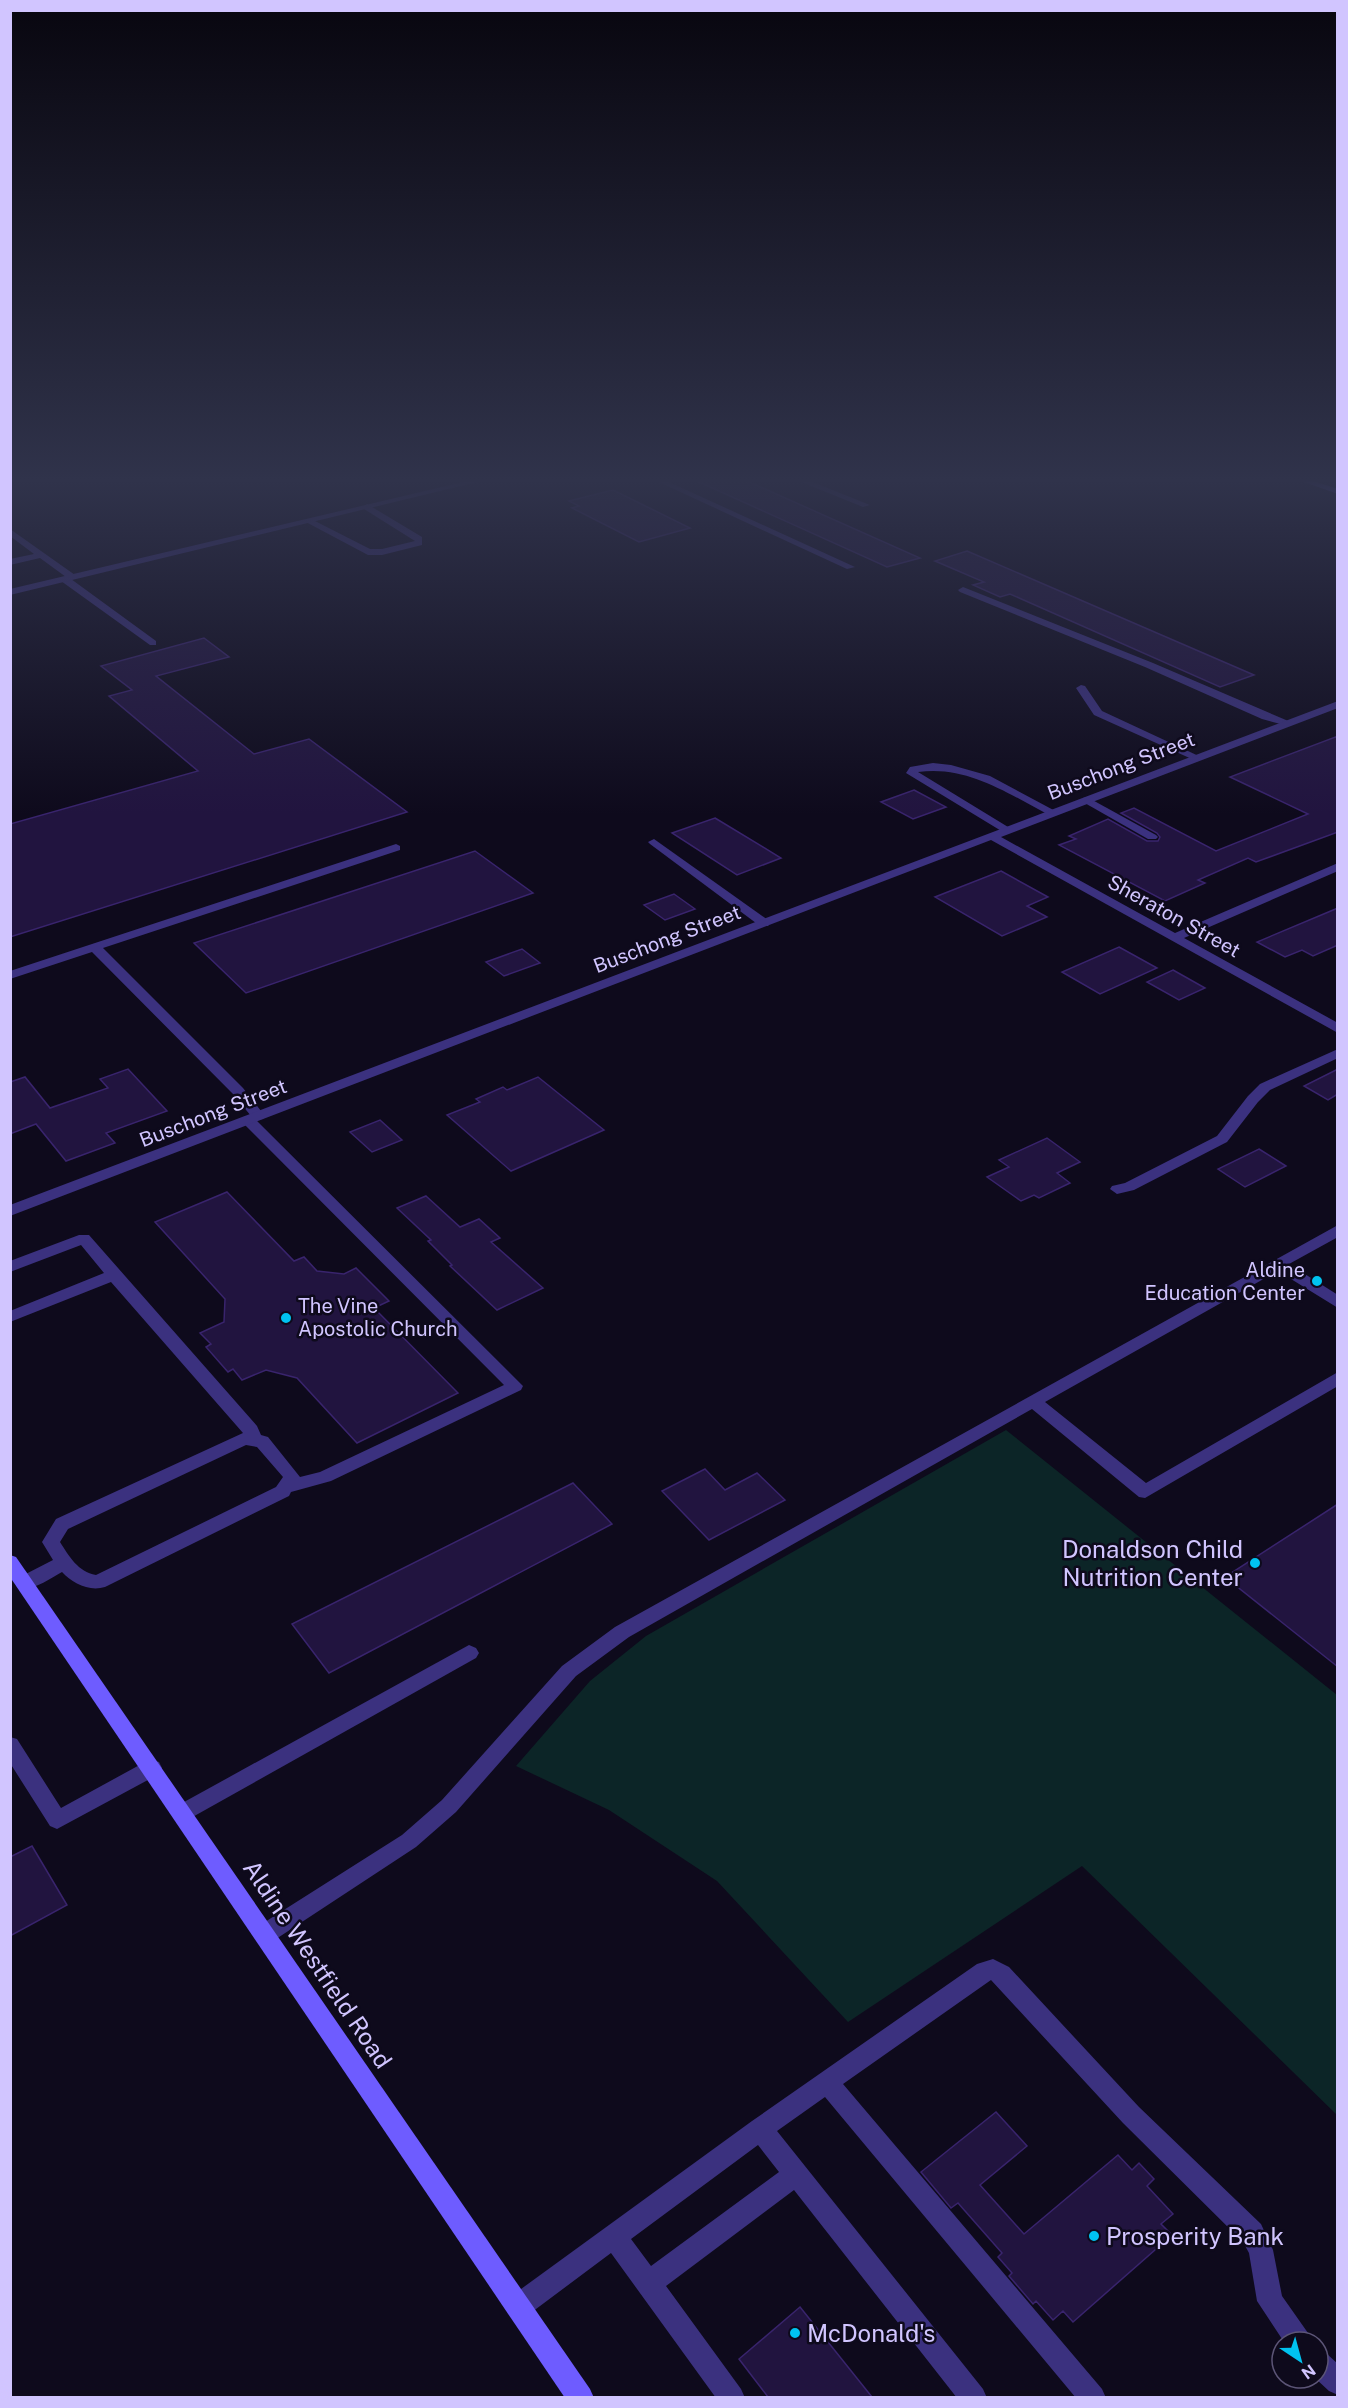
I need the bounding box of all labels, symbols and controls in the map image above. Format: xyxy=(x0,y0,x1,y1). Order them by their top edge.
street label: Buschong Street xyxy=(1044,727,1198,805)
street label: Sheraton Street xyxy=(1103,870,1245,962)
street label: Buschong Street xyxy=(590,900,744,978)
street label: Buschong Street xyxy=(136,1074,290,1152)
place label: Aldine Education Center xyxy=(1145,1258,1305,1305)
marker: Aldine Education Center xyxy=(1310,1274,1324,1288)
place label: The Vine Apostolic Church xyxy=(298,1294,458,1341)
marker: The Vine Apostolic Church xyxy=(279,1311,293,1325)
place label: Donaldson Child Nutrition Center xyxy=(1062,1535,1243,1591)
marker: Donaldson Child Nutrition Center xyxy=(1248,1556,1262,1570)
street label: Aldine Westfield Road xyxy=(238,1855,398,2073)
place label: Prosperity Bank xyxy=(1106,2222,1284,2250)
marker: Prosperity Bank xyxy=(1087,2229,1101,2243)
place label: McDonald's xyxy=(807,2319,935,2347)
marker: McDonald's xyxy=(788,2326,802,2340)
north arrow xyxy=(1270,2330,1330,2390)
text: N xyxy=(1298,2360,1319,2383)

